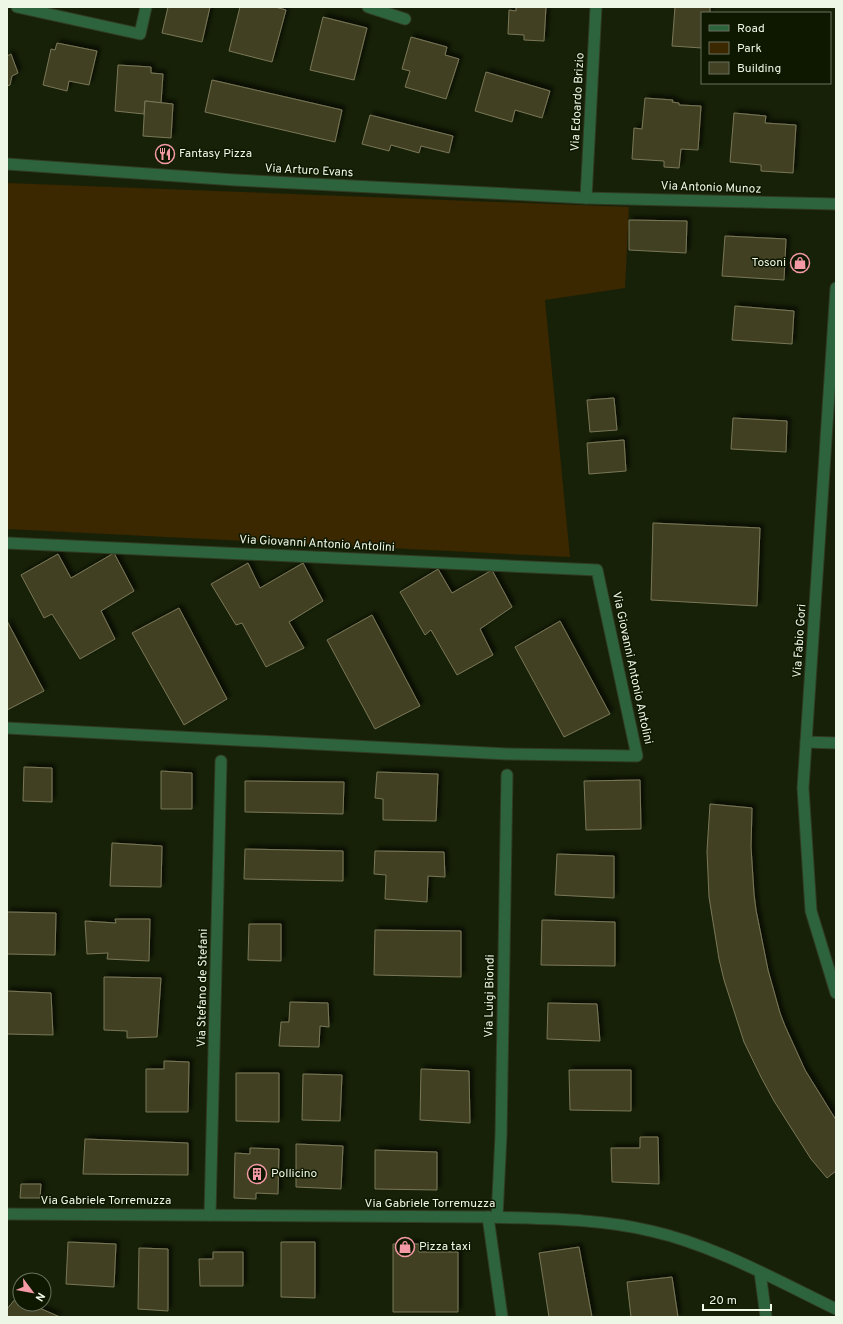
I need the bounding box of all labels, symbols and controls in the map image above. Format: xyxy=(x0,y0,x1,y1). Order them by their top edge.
legend xyxy=(701,12,831,84)
text: Road xyxy=(737,21,765,37)
text: Park xyxy=(737,41,762,57)
street label: Via Edoardo Brizio xyxy=(567,52,589,152)
text: Building xyxy=(737,61,781,77)
restaurant icon: Fantasy Pizza xyxy=(154,143,176,165)
place label: Fantasy Pizza xyxy=(179,146,252,162)
street label: Via Arturo Evans xyxy=(264,161,354,181)
street label: Via Antonio Munoz xyxy=(660,178,762,198)
shop icon: Tosoni xyxy=(789,252,811,274)
place label: Tosoni xyxy=(752,255,786,271)
street label: Via Giovanni Antonio Antolini xyxy=(239,532,395,556)
street label: Via Giovanni Antonio Antolini xyxy=(608,590,656,746)
street label: Via Fabio Gori xyxy=(789,604,811,678)
street label: Via Stefano de Stefani xyxy=(194,929,212,1047)
street label: Via Luigi Biondi xyxy=(481,954,499,1038)
building icon: Pollicino xyxy=(246,1163,268,1185)
place label: Pollicino xyxy=(271,1166,318,1182)
street label: Via Gabriele Torremuzza xyxy=(41,1193,171,1209)
street label: Via Gabriele Torremuzza xyxy=(365,1196,495,1212)
shop icon: Pizza taxi xyxy=(394,1236,416,1258)
place label: Pizza taxi xyxy=(419,1239,471,1255)
north arrow xyxy=(12,1272,52,1312)
scale bar xyxy=(703,1286,771,1312)
text: N xyxy=(32,1290,48,1304)
text: 20 m xyxy=(709,1293,737,1309)

